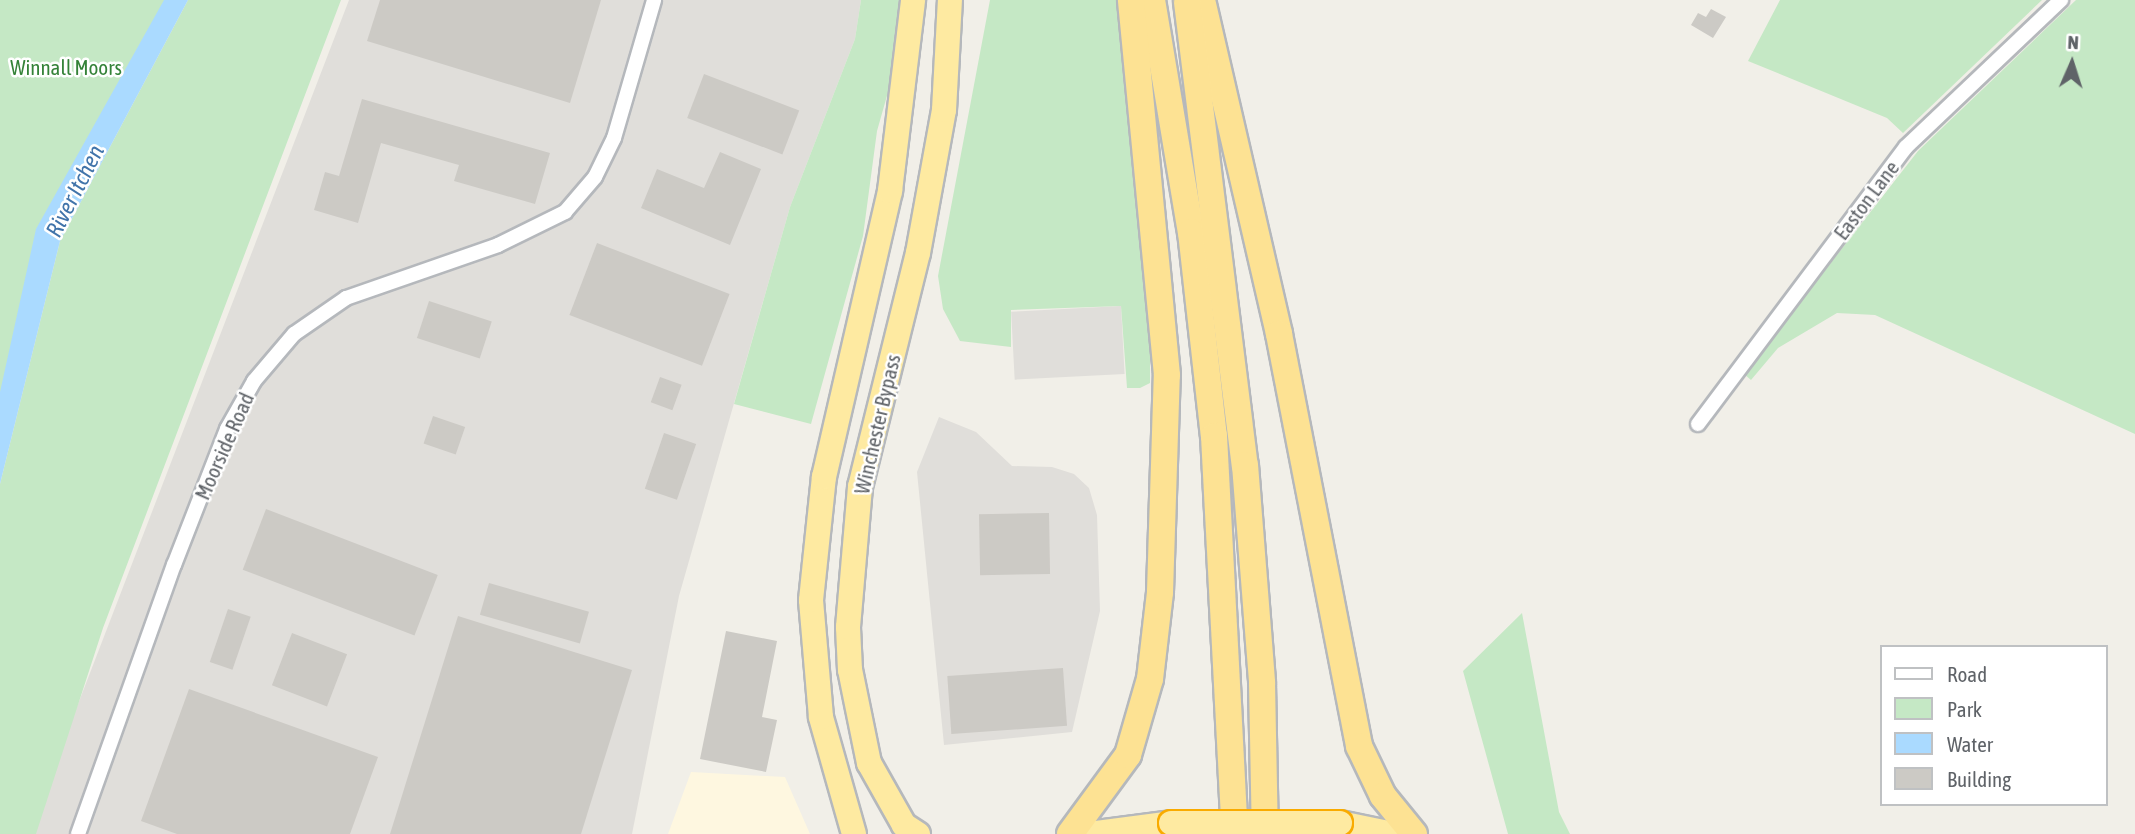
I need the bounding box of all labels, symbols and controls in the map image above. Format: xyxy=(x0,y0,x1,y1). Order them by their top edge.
north arrow xyxy=(2037,28,2107,98)
text: N xyxy=(2067,31,2079,53)
park label: Winnall Moors xyxy=(10,54,122,80)
water label: River Itchen xyxy=(40,140,110,242)
street label: Easton Lane xyxy=(1828,155,1904,245)
street label: Winchester Bypass xyxy=(849,352,905,496)
street label: Moorside Road xyxy=(189,388,259,504)
legend xyxy=(1880,645,2107,806)
text: Road xyxy=(1947,662,1987,686)
text: Park xyxy=(1947,697,1982,721)
text: Water xyxy=(1947,732,1993,756)
text: Building xyxy=(1947,767,2011,791)

